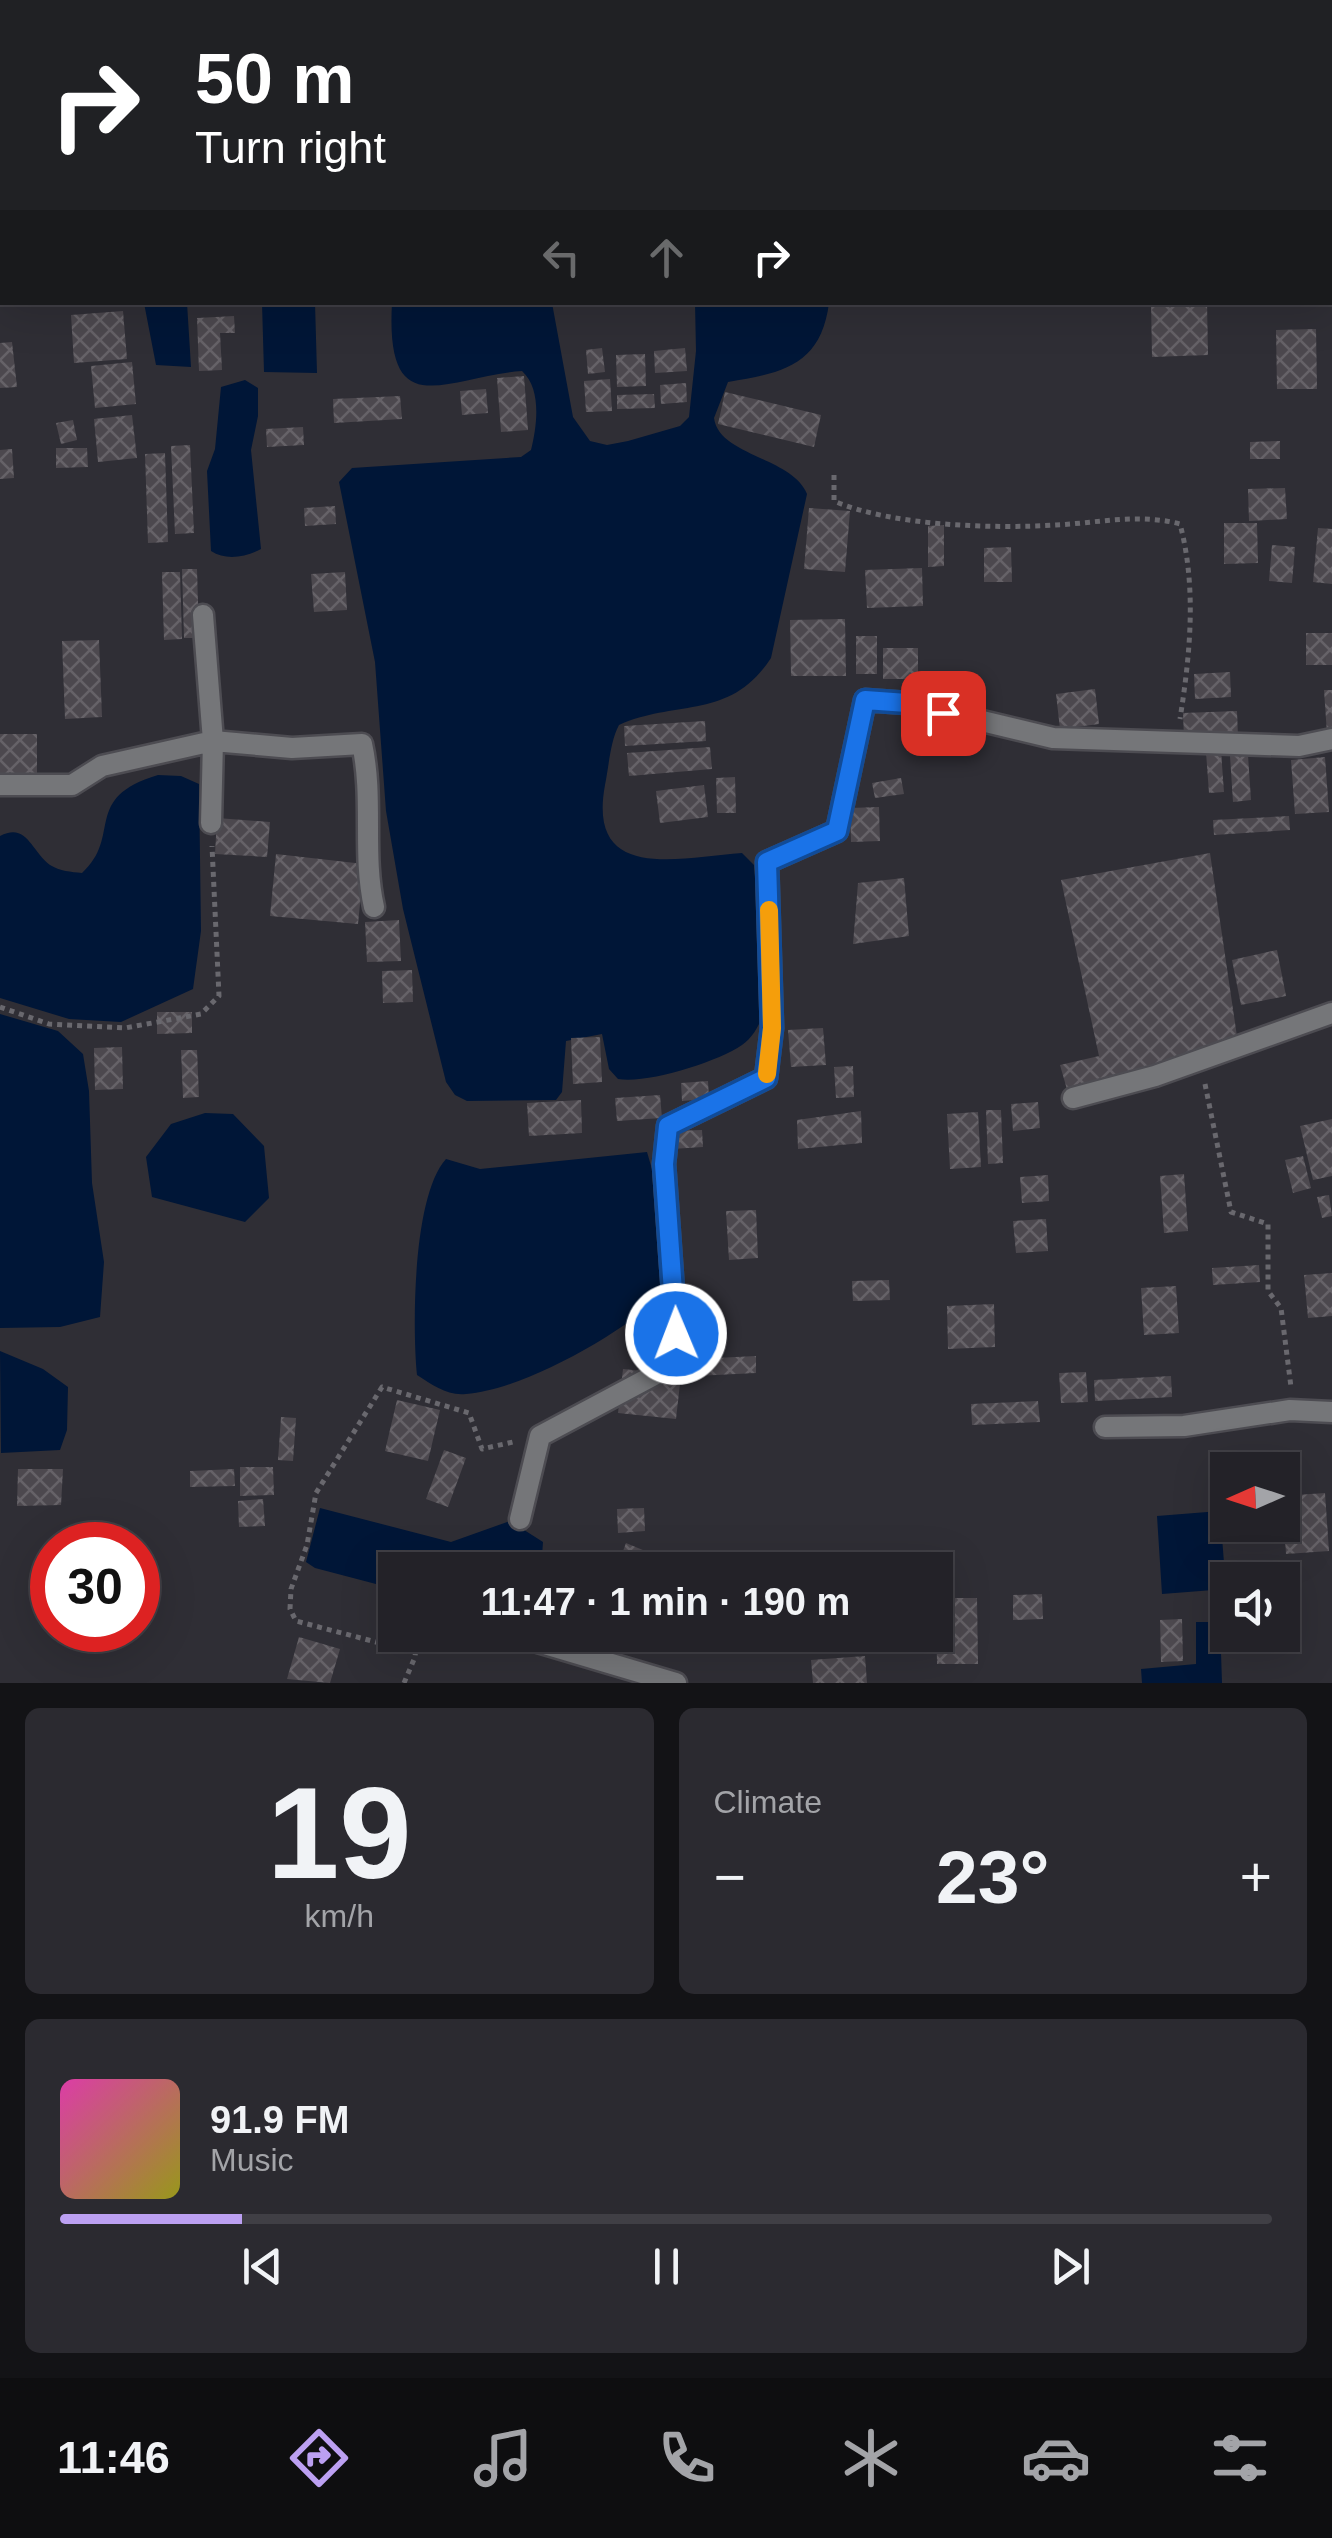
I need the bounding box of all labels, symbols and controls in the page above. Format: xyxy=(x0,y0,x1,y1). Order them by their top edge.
icon: right xyxy=(30,40,160,170)
text: 50 m xyxy=(195,40,355,118)
text: Turn right xyxy=(195,122,386,173)
icon: left xyxy=(534,230,589,285)
icon: ahead xyxy=(639,230,694,285)
icon: right xyxy=(744,230,799,285)
pin xyxy=(901,671,986,756)
icon: arrive xyxy=(916,686,971,741)
position arrow xyxy=(624,1282,728,1386)
north arrow xyxy=(1210,1452,1300,1542)
map controls xyxy=(1210,1452,1300,1652)
speed limit sign: 30 xyxy=(30,1522,160,1652)
button: sound xyxy=(1210,1562,1300,1652)
text: 11:47 · 1 min · 190 m xyxy=(481,1581,850,1623)
text: 19 xyxy=(267,1760,412,1906)
text: Climate xyxy=(714,1784,822,1820)
text: 23° xyxy=(936,1835,1049,1919)
text: − xyxy=(714,1846,746,1908)
text: + xyxy=(1240,1846,1272,1908)
text: km/h xyxy=(305,1898,374,1934)
text: 91.9 FM xyxy=(210,2099,349,2141)
text: Music xyxy=(210,2142,294,2178)
icon: previous xyxy=(235,2239,290,2294)
icon: pause xyxy=(639,2239,694,2294)
icon: next xyxy=(1043,2239,1098,2294)
icon: directions xyxy=(284,2423,354,2493)
icon: music xyxy=(468,2423,538,2493)
icon: phone xyxy=(652,2423,722,2493)
icon: climate xyxy=(836,2423,906,2493)
icon: car xyxy=(1021,2423,1091,2493)
icon: filters xyxy=(1205,2423,1275,2493)
text: 11:46 xyxy=(57,2432,170,2483)

